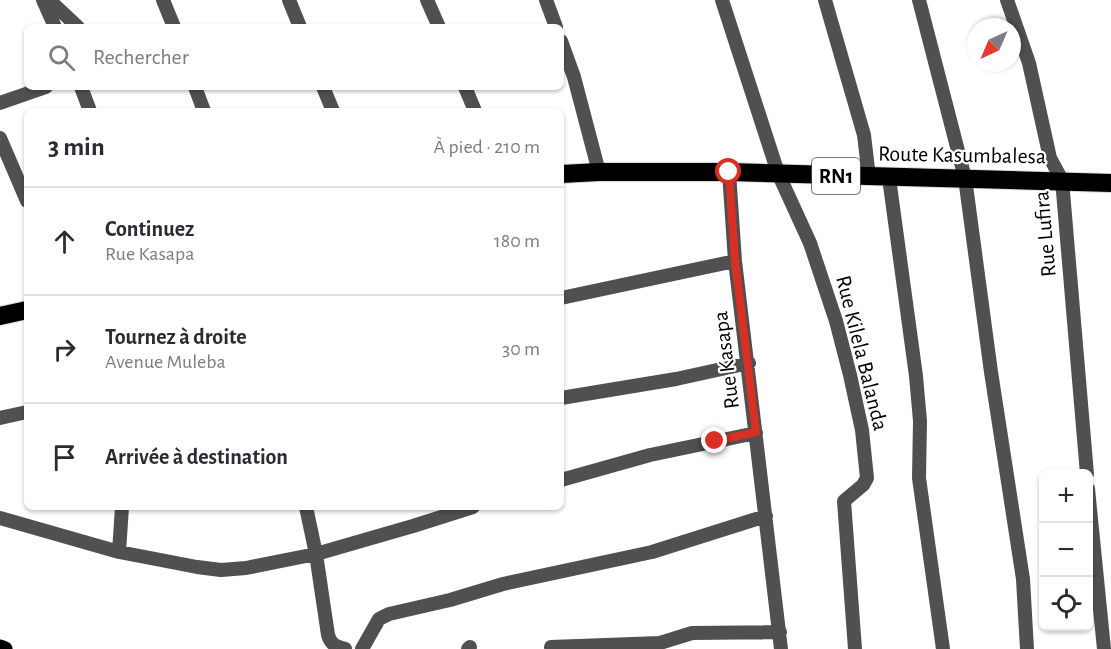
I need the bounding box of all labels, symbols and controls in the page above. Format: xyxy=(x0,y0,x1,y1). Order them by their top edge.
north arrow xyxy=(967,18,1021,72)
search box xyxy=(24,24,564,90)
icon: search xyxy=(45,41,78,74)
text: Rechercher xyxy=(93,46,189,68)
text: 3 min xyxy=(48,134,105,160)
text: À pied · 210 m xyxy=(434,137,540,157)
street label: Route Kasumbalesa xyxy=(878,143,1046,167)
route start xyxy=(715,158,741,184)
road number: RN1 xyxy=(812,158,860,194)
street label: Rue Lufira xyxy=(1030,190,1060,278)
text: Continuez xyxy=(105,218,194,240)
icon: ahead xyxy=(48,225,81,258)
text: 180 m xyxy=(494,231,540,251)
text: Rue Kasapa xyxy=(105,244,194,264)
street label: Rue Kilela Balanda xyxy=(832,273,892,433)
street label: Rue Kasapa xyxy=(709,310,743,410)
text: Tournez à droite xyxy=(105,326,247,348)
icon: right xyxy=(48,333,81,366)
text: 30 m xyxy=(502,339,540,359)
text: Avenue Muleba xyxy=(105,352,226,372)
route end xyxy=(701,427,727,453)
icon: arrive xyxy=(48,441,81,474)
text: Arrivée à destination xyxy=(105,446,288,468)
map controls xyxy=(1039,469,1093,631)
button: + xyxy=(1039,469,1093,523)
button: − xyxy=(1039,523,1093,577)
button: locate xyxy=(1039,577,1093,631)

